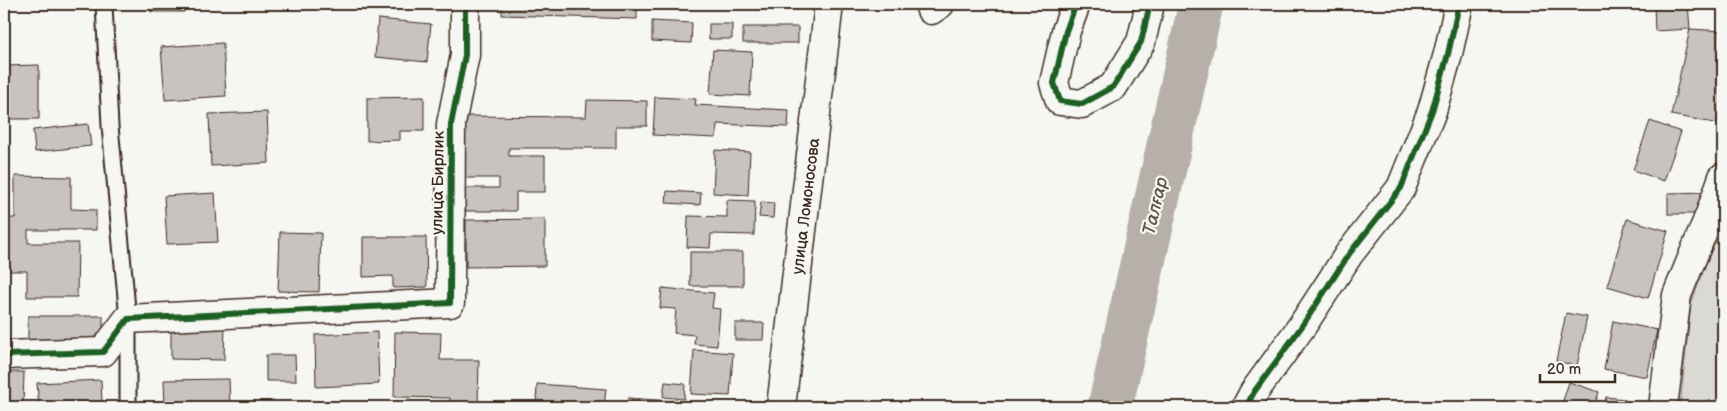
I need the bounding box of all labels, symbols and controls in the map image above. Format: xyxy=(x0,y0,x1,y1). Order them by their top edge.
street label: улица Бирлик xyxy=(428,130,449,235)
street label: улица Ломоносова xyxy=(789,136,824,276)
water label: Талғар xyxy=(1139,175,1172,237)
scale bar xyxy=(1540,351,1614,383)
text: 20 m xyxy=(1547,360,1581,379)

